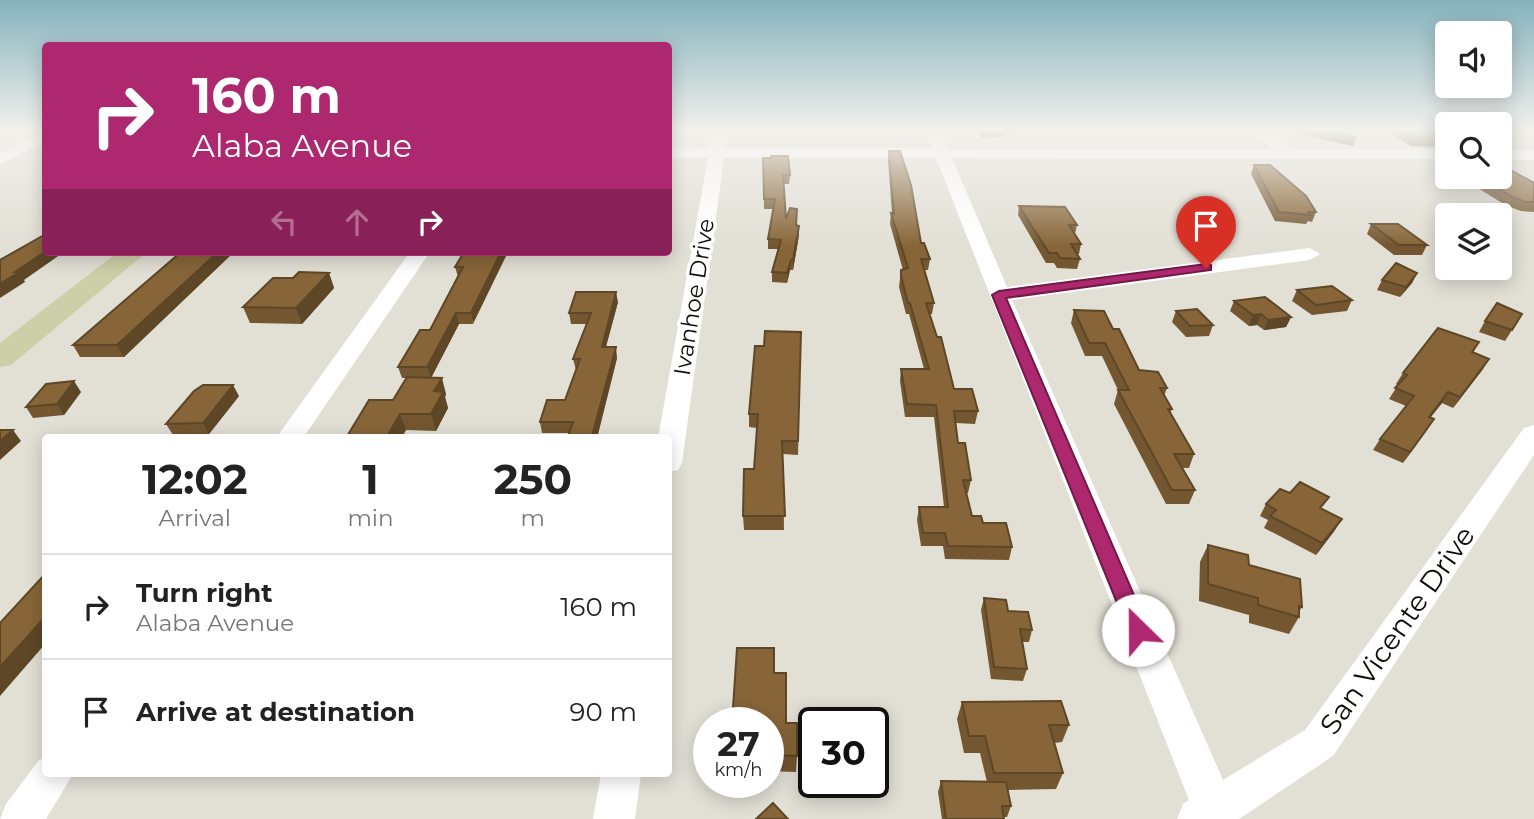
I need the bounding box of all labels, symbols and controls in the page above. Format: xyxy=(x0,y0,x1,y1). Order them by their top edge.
map controls xyxy=(1435,21,1512,280)
button: sound xyxy=(1435,21,1512,98)
text: 160 m xyxy=(192,66,341,125)
icon: right xyxy=(77,70,168,161)
button: search xyxy=(1435,112,1512,189)
text: Alaba Avenue xyxy=(192,126,412,165)
pin xyxy=(1176,196,1236,268)
icon: left xyxy=(265,203,303,241)
icon: ahead xyxy=(338,203,376,241)
icon: right xyxy=(411,203,449,241)
button: layers xyxy=(1435,203,1512,280)
icon: arrive xyxy=(1187,207,1225,245)
street label: Ivanhoe Drive xyxy=(668,217,720,377)
text: 12:02 xyxy=(142,453,247,505)
text: 1 xyxy=(362,453,379,505)
text: 250 xyxy=(494,453,572,505)
text: Arrival xyxy=(158,504,231,532)
text: min xyxy=(347,504,394,532)
text: m xyxy=(521,504,545,532)
street label: San Vicente Drive xyxy=(1312,519,1482,741)
text: Turn right xyxy=(136,577,272,609)
icon: right xyxy=(77,588,115,626)
text: 160 m xyxy=(560,591,637,623)
position arrow xyxy=(1101,593,1175,667)
text: Alaba Avenue xyxy=(136,609,294,637)
icon: arrive xyxy=(77,693,115,731)
text: Arrive at destination xyxy=(136,696,415,728)
text: 90 m xyxy=(570,696,637,728)
speed limit sign: 30 xyxy=(798,707,889,798)
text: 27 xyxy=(717,722,760,765)
text: km/h xyxy=(714,759,763,781)

